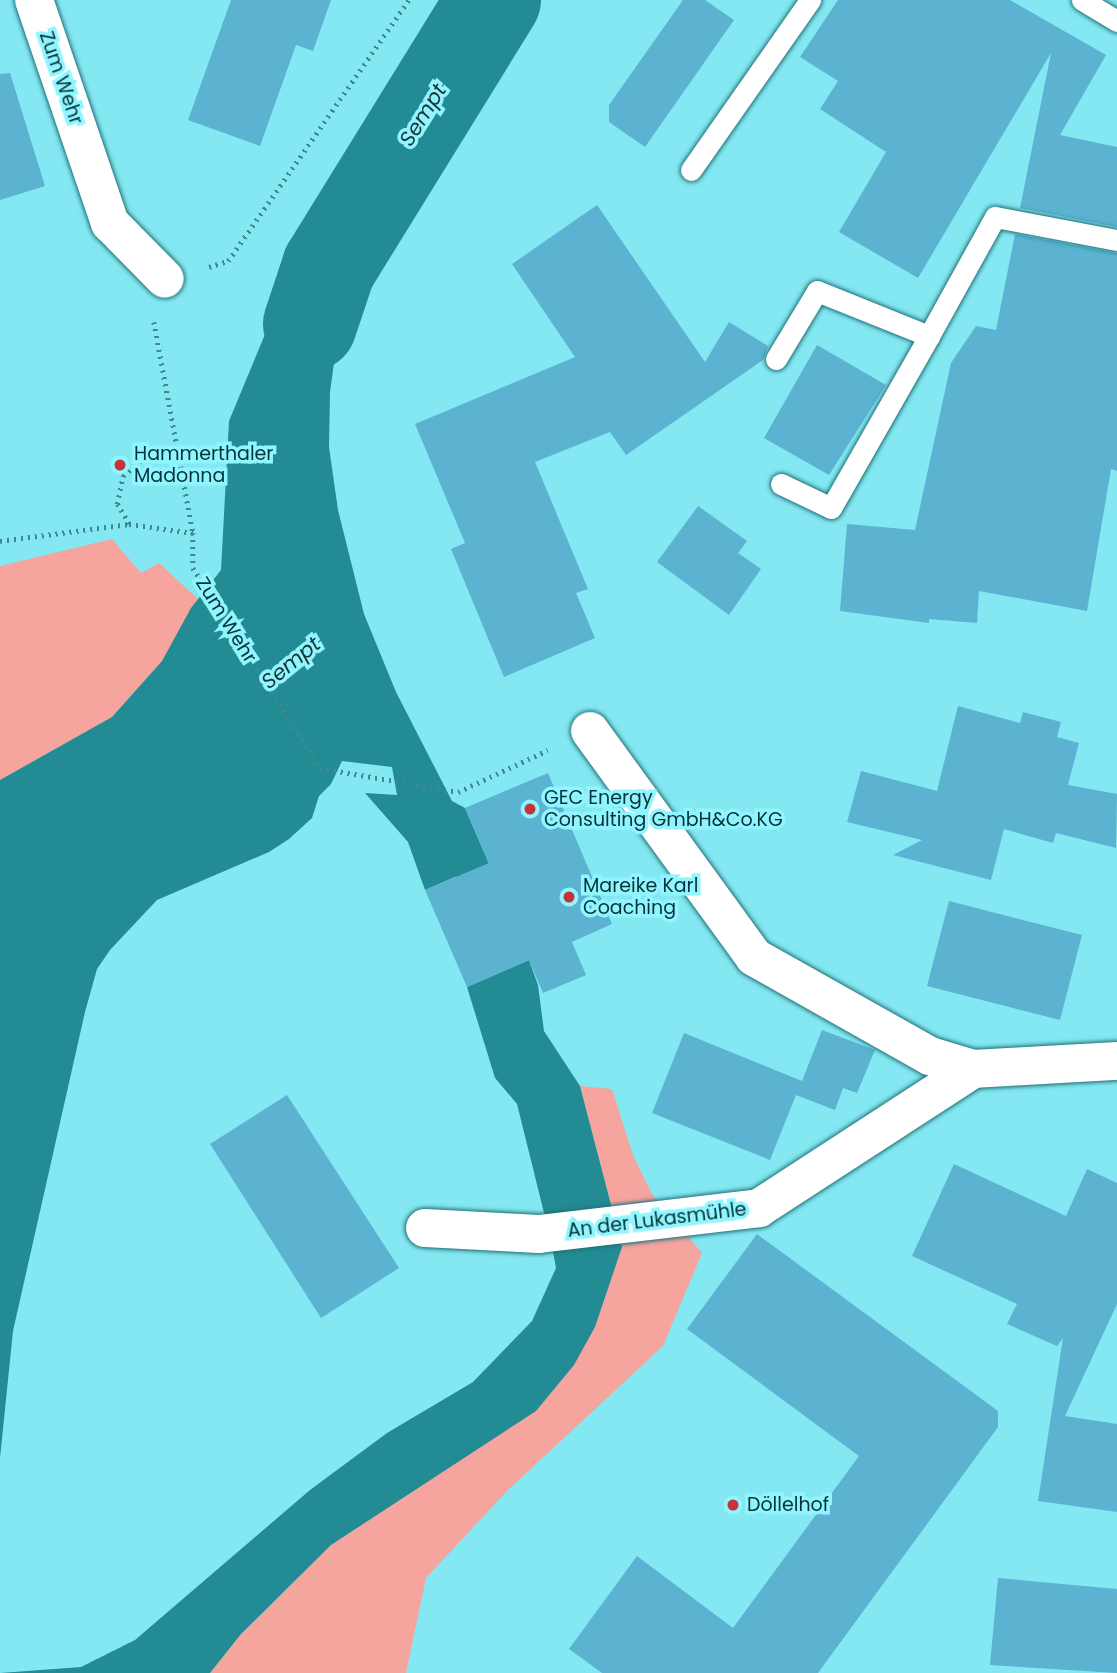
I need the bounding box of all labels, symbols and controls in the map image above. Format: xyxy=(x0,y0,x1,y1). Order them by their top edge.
street label: Zum Wehr xyxy=(34,29,88,127)
water label: Sempt xyxy=(394,79,452,151)
place label: Hammerthaler Madonna xyxy=(134,443,273,487)
marker: Hammerthaler Madonna xyxy=(112,457,128,473)
street label: Zum Wehr xyxy=(191,573,261,667)
water label: Sempt xyxy=(256,632,326,694)
place label: GEC Energy Consulting GmbH&Co.KG xyxy=(544,787,783,831)
marker: GEC Energy Consulting GmbH&Co.KG xyxy=(522,801,538,817)
place label: Mareike Karl Coaching xyxy=(583,875,698,919)
marker: Mareike Karl Coaching xyxy=(561,889,577,905)
street label: An der Lukasmühle xyxy=(566,1198,748,1242)
place label: Döllelhof xyxy=(747,1494,829,1516)
marker: Döllelhof xyxy=(725,1497,741,1513)

